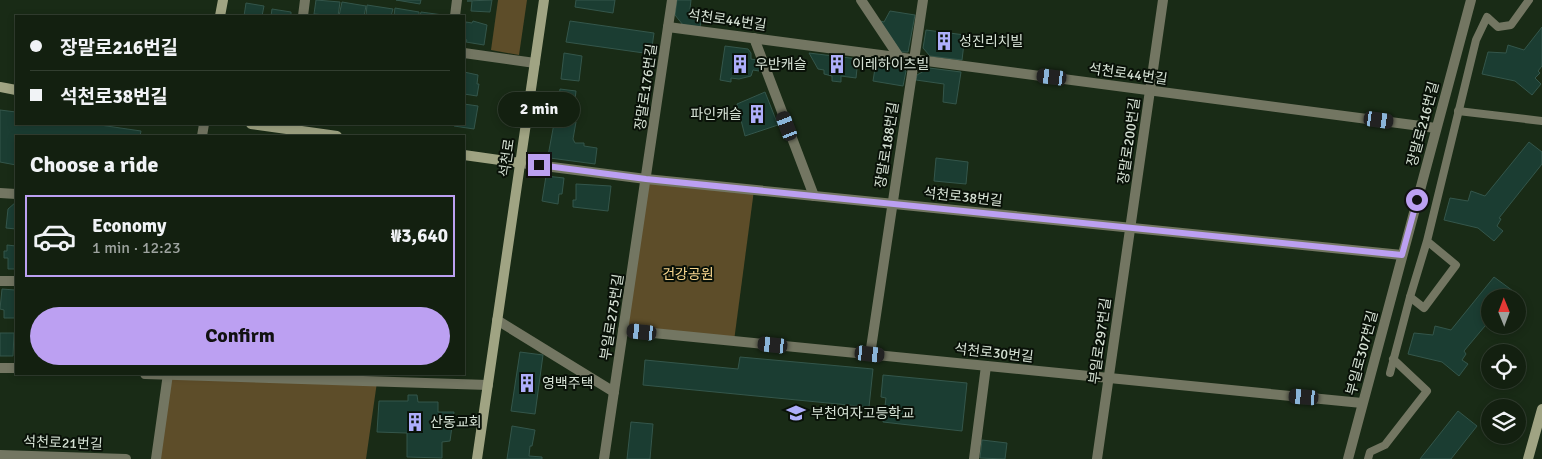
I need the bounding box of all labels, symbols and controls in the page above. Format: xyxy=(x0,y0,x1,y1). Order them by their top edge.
street label: 석천로44번길 xyxy=(686,6,768,34)
building icon: 성진리치빌 xyxy=(933,30,955,52)
place label: 성진리치빌 xyxy=(959,33,1023,50)
text: 장말로216번길 xyxy=(60,36,178,60)
street label: 장말로176번길 xyxy=(632,43,660,131)
building icon: 우반캐슬 xyxy=(729,53,751,75)
building icon: 이레하이츠빌 xyxy=(826,53,848,75)
place label: 우반캐슬 xyxy=(755,56,807,73)
place label: 이레하이츠빌 xyxy=(852,56,929,73)
street label: 석천로44번길 xyxy=(1087,60,1169,88)
car xyxy=(1036,68,1067,86)
street label: 장말로216번길 xyxy=(1404,80,1442,168)
text: 석천로38번길 xyxy=(60,85,168,109)
callout: 2 min xyxy=(498,92,580,128)
street label: 장말로200번길 xyxy=(1115,97,1143,185)
text: 2 min xyxy=(520,99,558,119)
street label: 장말로188번길 xyxy=(872,101,902,189)
building icon: 파인캐슬 xyxy=(746,103,768,125)
place label: 파인캐슬 xyxy=(690,106,742,123)
car xyxy=(774,109,799,143)
car xyxy=(1363,110,1394,130)
street label: 석천로 xyxy=(496,138,518,178)
text: Choose a ride xyxy=(30,151,158,178)
route end xyxy=(528,154,550,176)
street label: 석천로38번길 xyxy=(923,184,1003,210)
route start xyxy=(1406,189,1428,211)
icon: car xyxy=(32,214,77,259)
text: Economy xyxy=(92,214,166,238)
text: ₩3,640 xyxy=(391,224,448,248)
text: 1 min · 12:23 xyxy=(92,238,181,258)
park label: 건강공원 xyxy=(662,266,714,283)
street label: 부일로275번길 xyxy=(597,273,627,361)
north arrow xyxy=(1481,289,1526,334)
map controls xyxy=(1481,289,1526,444)
street label: 부일로297번길 xyxy=(1086,297,1114,385)
button: Confirm xyxy=(30,307,450,365)
street label: 부일로307번길 xyxy=(1343,309,1381,397)
car xyxy=(626,323,657,341)
car xyxy=(757,336,788,354)
street label: 석천로30번길 xyxy=(954,340,1034,366)
button: locate xyxy=(1481,344,1526,389)
car xyxy=(854,345,885,363)
building icon: 영백주택 xyxy=(516,372,538,394)
place label: 영백주택 xyxy=(542,375,594,392)
car xyxy=(1288,388,1319,406)
button: layers xyxy=(1481,399,1526,444)
school or university icon: 부천여자고등학교 xyxy=(785,402,807,424)
place label: 부천여자고등학교 xyxy=(811,405,914,422)
building icon: 산동교회 xyxy=(404,411,426,433)
place label: 산동교회 xyxy=(430,414,482,431)
street label: 석천로21번길 xyxy=(23,433,103,453)

